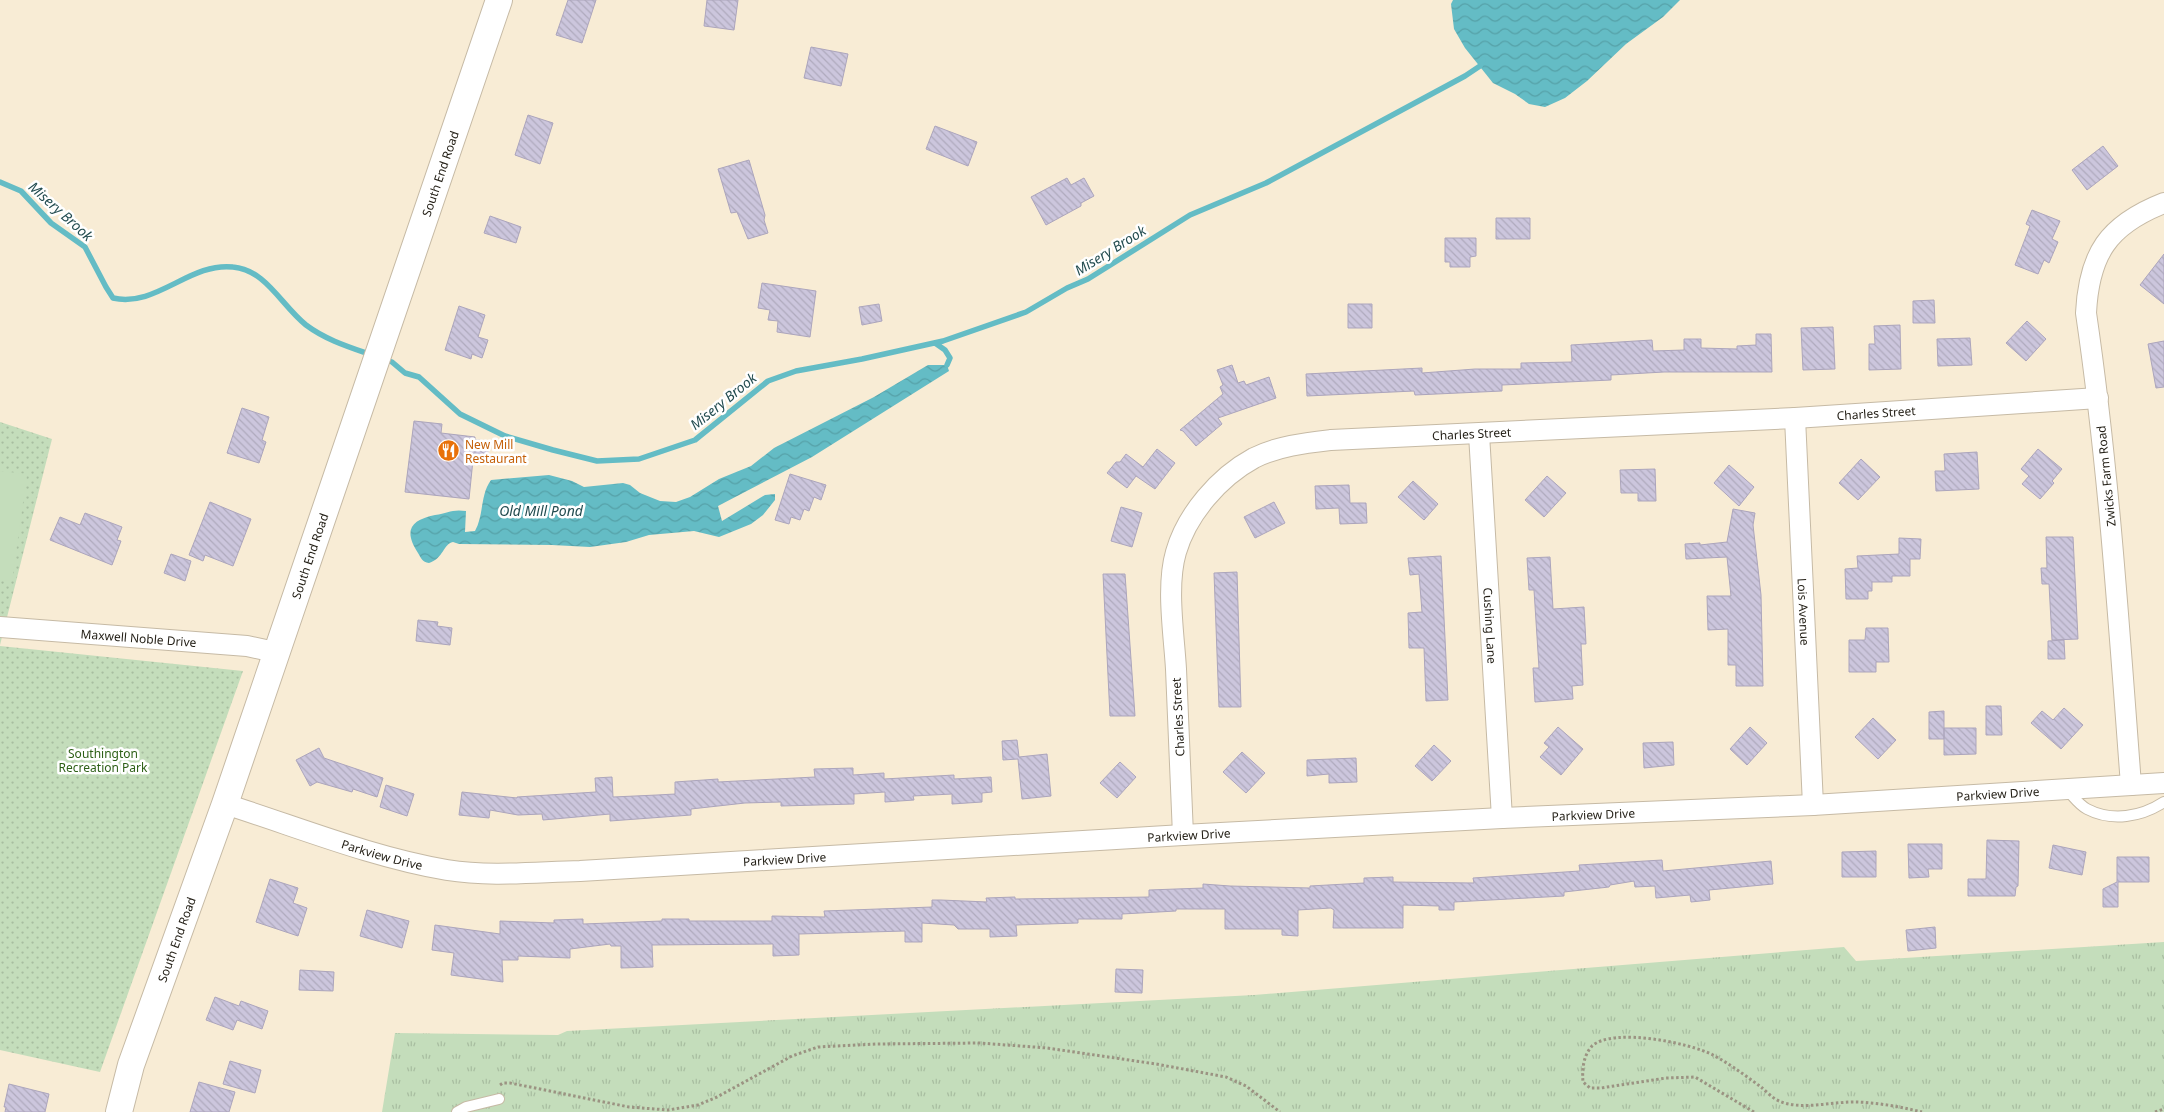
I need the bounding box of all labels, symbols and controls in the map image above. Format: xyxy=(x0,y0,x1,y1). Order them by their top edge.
street label: South End Road xyxy=(417,128,462,219)
water label: Misery Brook xyxy=(25,177,98,246)
water label: Misery Brook xyxy=(1071,220,1150,279)
water label: Misery Brook xyxy=(686,368,761,434)
street label: Charles Street xyxy=(1836,402,1917,424)
street label: Charles Street xyxy=(1432,423,1512,444)
street label: Zwicks Farm Road xyxy=(2092,425,2120,527)
place label: New Mill Restaurant xyxy=(465,436,527,467)
restaurant icon: New Mill Restaurant xyxy=(437,439,461,463)
water label: Old Mill Pond xyxy=(499,501,584,520)
street label: South End Road xyxy=(287,511,332,601)
street label: Lois Avenue xyxy=(1794,578,1814,646)
street label: Cushing Lane xyxy=(1480,587,1501,665)
street label: Maxwell Noble Drive xyxy=(80,625,197,651)
street label: Charles Street xyxy=(1167,676,1189,757)
park label: Southington Recreation Park xyxy=(59,745,148,776)
street label: Parkview Drive xyxy=(1956,782,2040,805)
street label: Parkview Drive xyxy=(1551,804,1636,824)
street label: Parkview Drive xyxy=(1147,824,1231,846)
street label: Parkview Drive xyxy=(339,835,424,874)
street label: Parkview Drive xyxy=(742,848,827,870)
street label: South End Road xyxy=(153,894,199,984)

